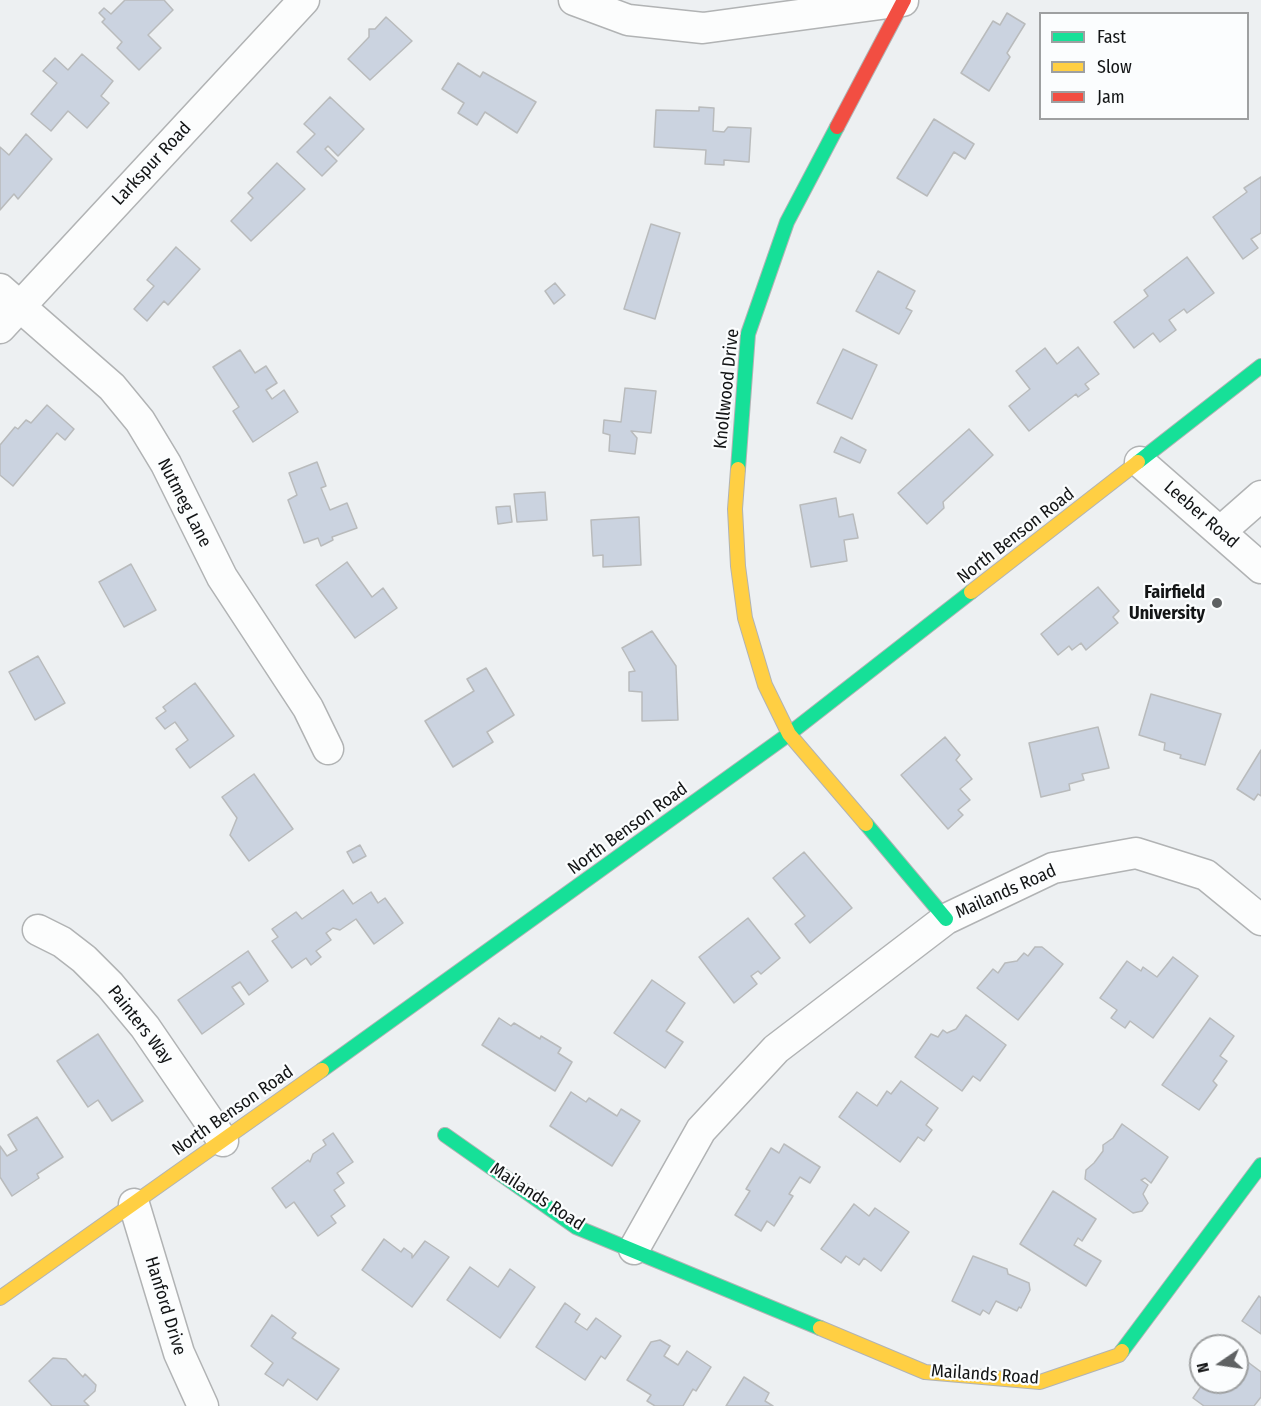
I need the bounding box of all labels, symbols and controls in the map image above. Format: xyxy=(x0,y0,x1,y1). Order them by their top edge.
legend xyxy=(1039,12,1249,120)
text: Fast xyxy=(1097,26,1126,48)
text: Slow xyxy=(1097,56,1132,78)
text: Jam xyxy=(1097,86,1125,108)
street label: Larkspur Road xyxy=(108,118,196,210)
street label: Knollwood Drive xyxy=(710,328,744,450)
street label: Nutmeg Lane xyxy=(152,455,216,551)
street label: Leeber Road xyxy=(1159,477,1243,553)
street label: North Benson Road xyxy=(953,484,1079,588)
place label: Fairfield University xyxy=(1129,582,1205,624)
marker: Fairfield University xyxy=(1210,596,1224,610)
street label: North Benson Road xyxy=(564,778,692,880)
street label: Mailands Road xyxy=(952,860,1060,924)
street label: Painters Way xyxy=(103,982,177,1068)
street label: North Benson Road xyxy=(168,1061,298,1161)
street label: Mailands Road xyxy=(486,1159,588,1235)
street label: Hanford Drive xyxy=(140,1254,190,1358)
north arrow xyxy=(1189,1334,1249,1394)
street label: Mailands Road xyxy=(930,1360,1040,1390)
text: N xyxy=(1193,1361,1213,1375)

